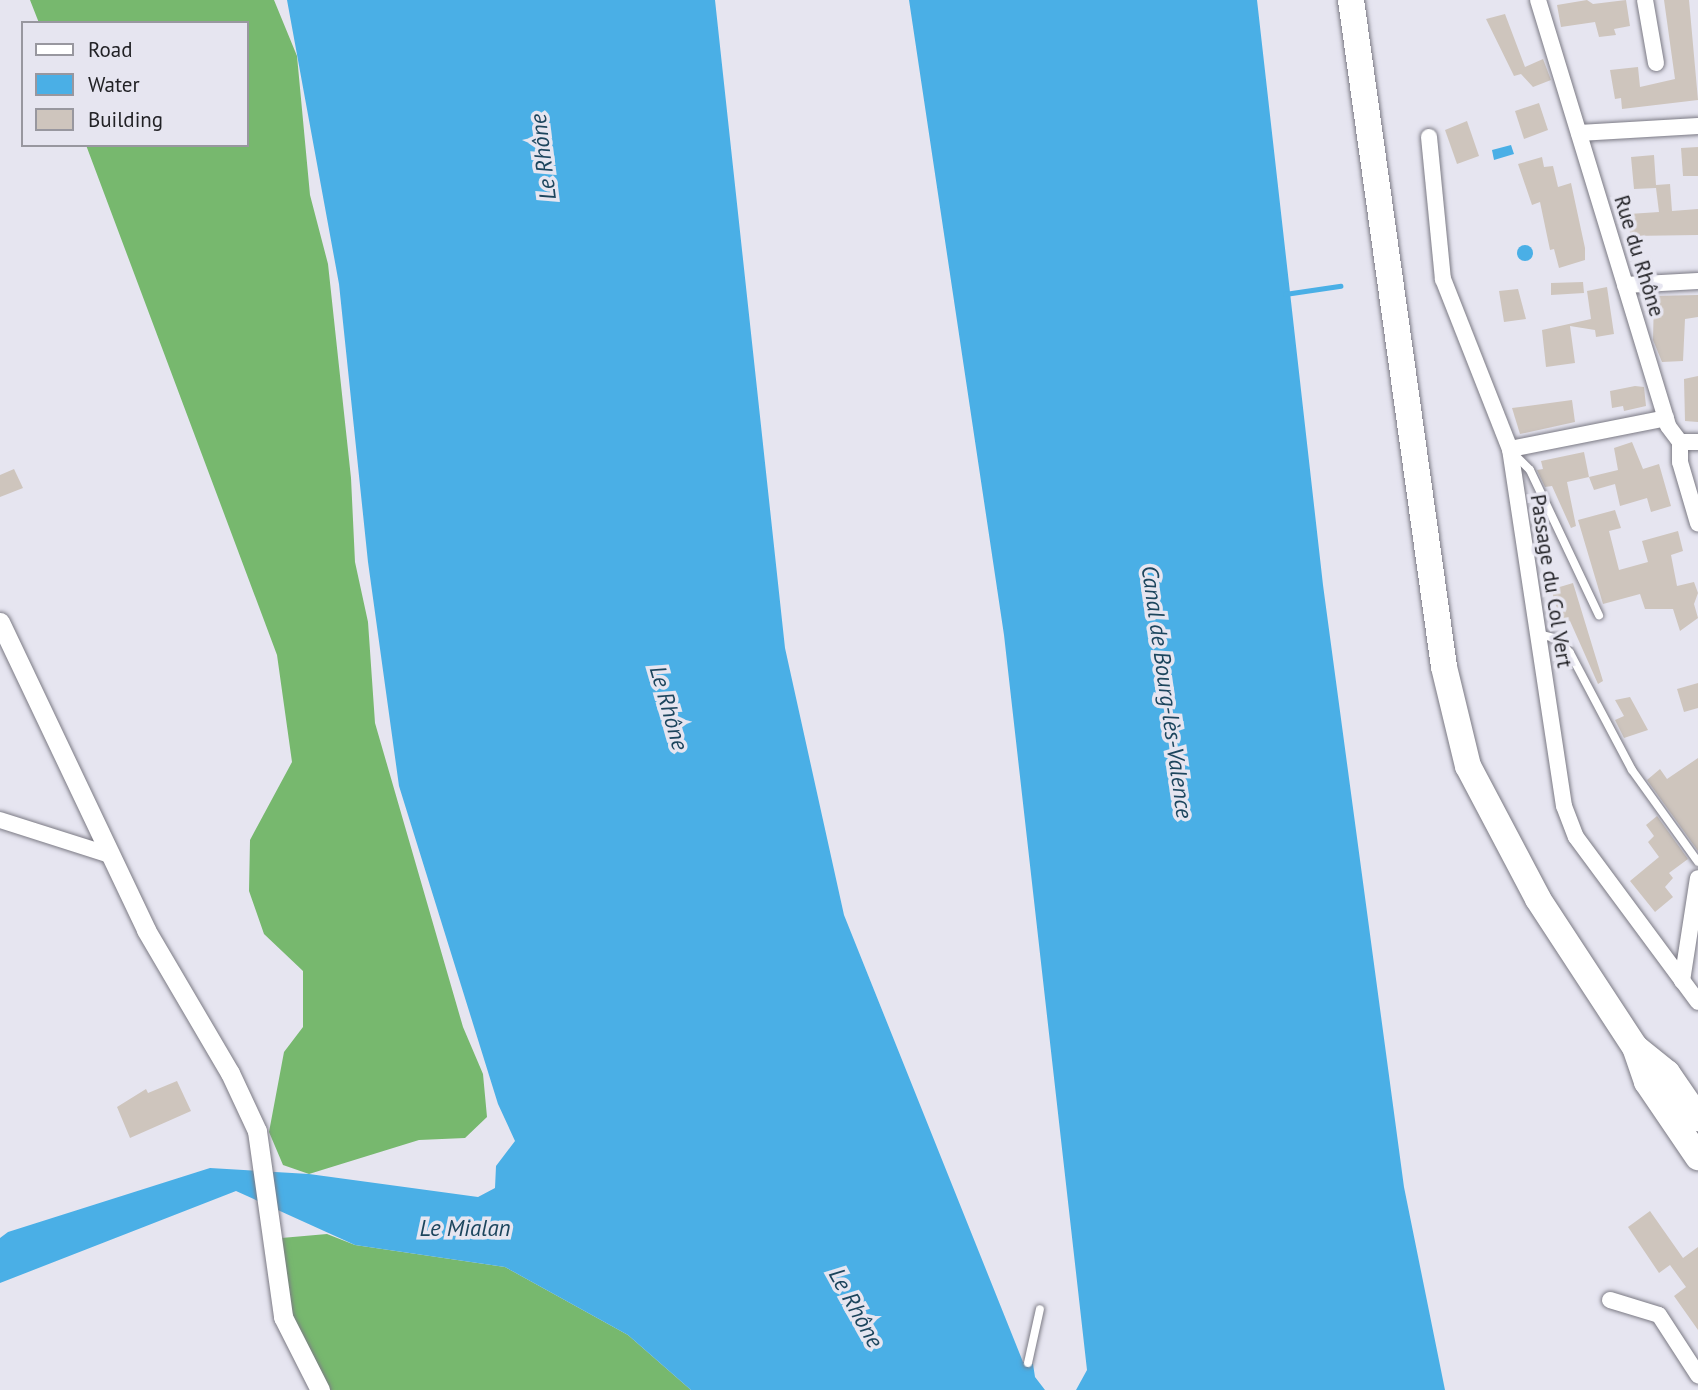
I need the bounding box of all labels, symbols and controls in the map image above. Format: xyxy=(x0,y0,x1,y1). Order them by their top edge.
legend xyxy=(21,21,248,147)
text: Road xyxy=(88,36,132,63)
text: Water xyxy=(88,71,140,98)
text: Building xyxy=(88,106,163,133)
water label: Le Rhône xyxy=(524,112,562,202)
street label: Rue du Rhône xyxy=(1609,192,1669,320)
street label: Passage du Col Vert xyxy=(1525,492,1577,670)
water label: Canal de Bourg-lès-Valence xyxy=(1136,564,1198,820)
water label: Le Rhône xyxy=(644,663,694,753)
water label: Le Mialan xyxy=(419,1214,511,1242)
water label: Le Rhône xyxy=(823,1263,889,1353)

